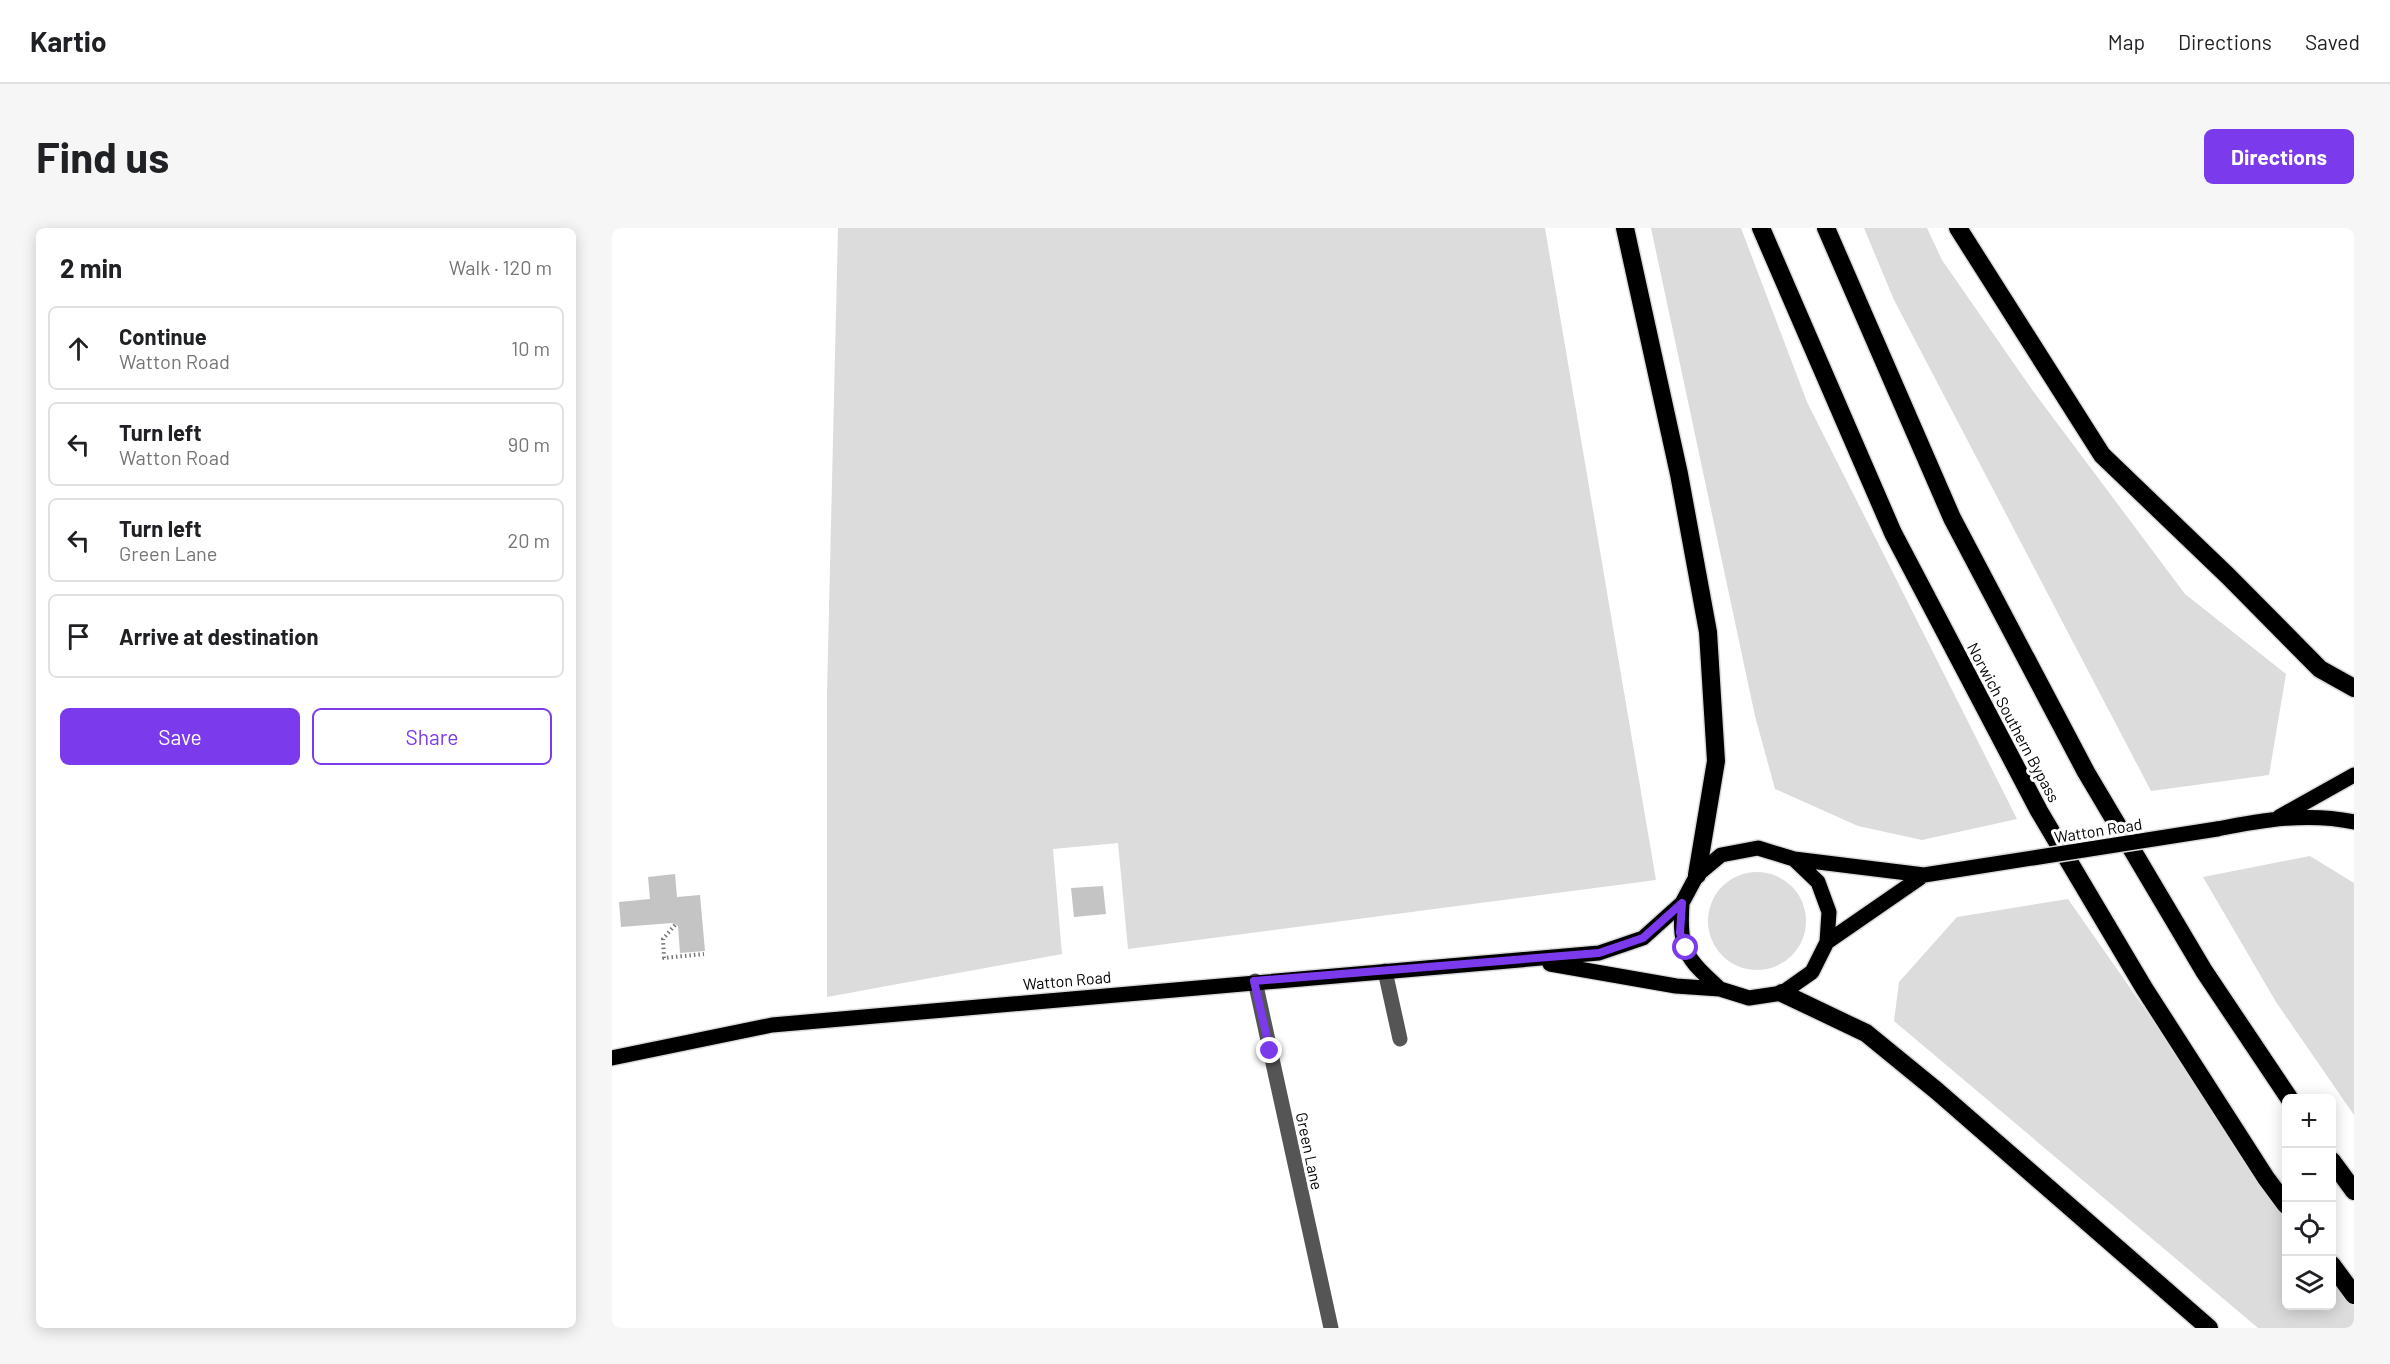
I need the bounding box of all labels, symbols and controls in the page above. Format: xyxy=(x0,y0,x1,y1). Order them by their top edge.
text: Kartio xyxy=(30,24,107,58)
text: Map xyxy=(2108,29,2145,54)
text: Directions xyxy=(2178,29,2272,54)
text: Saved xyxy=(2305,29,2360,54)
button: Directions xyxy=(2204,129,2354,184)
text: Find us xyxy=(36,131,169,181)
text: 2 min xyxy=(60,252,122,283)
text: Walk · 120 m xyxy=(449,255,552,279)
text: Continue xyxy=(119,323,207,349)
icon: ahead xyxy=(62,332,95,365)
text: 10 m xyxy=(511,336,550,360)
text: Watton Road xyxy=(119,349,230,373)
text: Turn left xyxy=(119,419,202,445)
icon: left xyxy=(62,428,95,461)
text: 90 m xyxy=(508,432,550,456)
text: Watton Road xyxy=(119,445,230,469)
text: Turn left xyxy=(119,515,202,541)
icon: left xyxy=(62,524,95,557)
text: 20 m xyxy=(507,528,550,552)
text: Green Lane xyxy=(119,541,217,565)
icon: arrive xyxy=(62,620,95,653)
text: Arrive at destination xyxy=(119,623,318,649)
street label: Norwich Southern Bypass xyxy=(1964,639,2064,805)
button: Save xyxy=(60,708,300,765)
button: Share xyxy=(312,708,552,765)
street label: Watton Road xyxy=(2053,814,2143,846)
route start xyxy=(1672,934,1698,960)
street label: Watton Road xyxy=(1022,967,1112,993)
route end xyxy=(1256,1037,1282,1063)
map controls xyxy=(2282,1094,2336,1310)
button: + xyxy=(2282,1094,2336,1148)
street label: Green Lane xyxy=(1293,1111,1327,1191)
button: − xyxy=(2282,1148,2336,1202)
button: locate xyxy=(2282,1202,2336,1256)
button: layers xyxy=(2282,1256,2336,1310)

